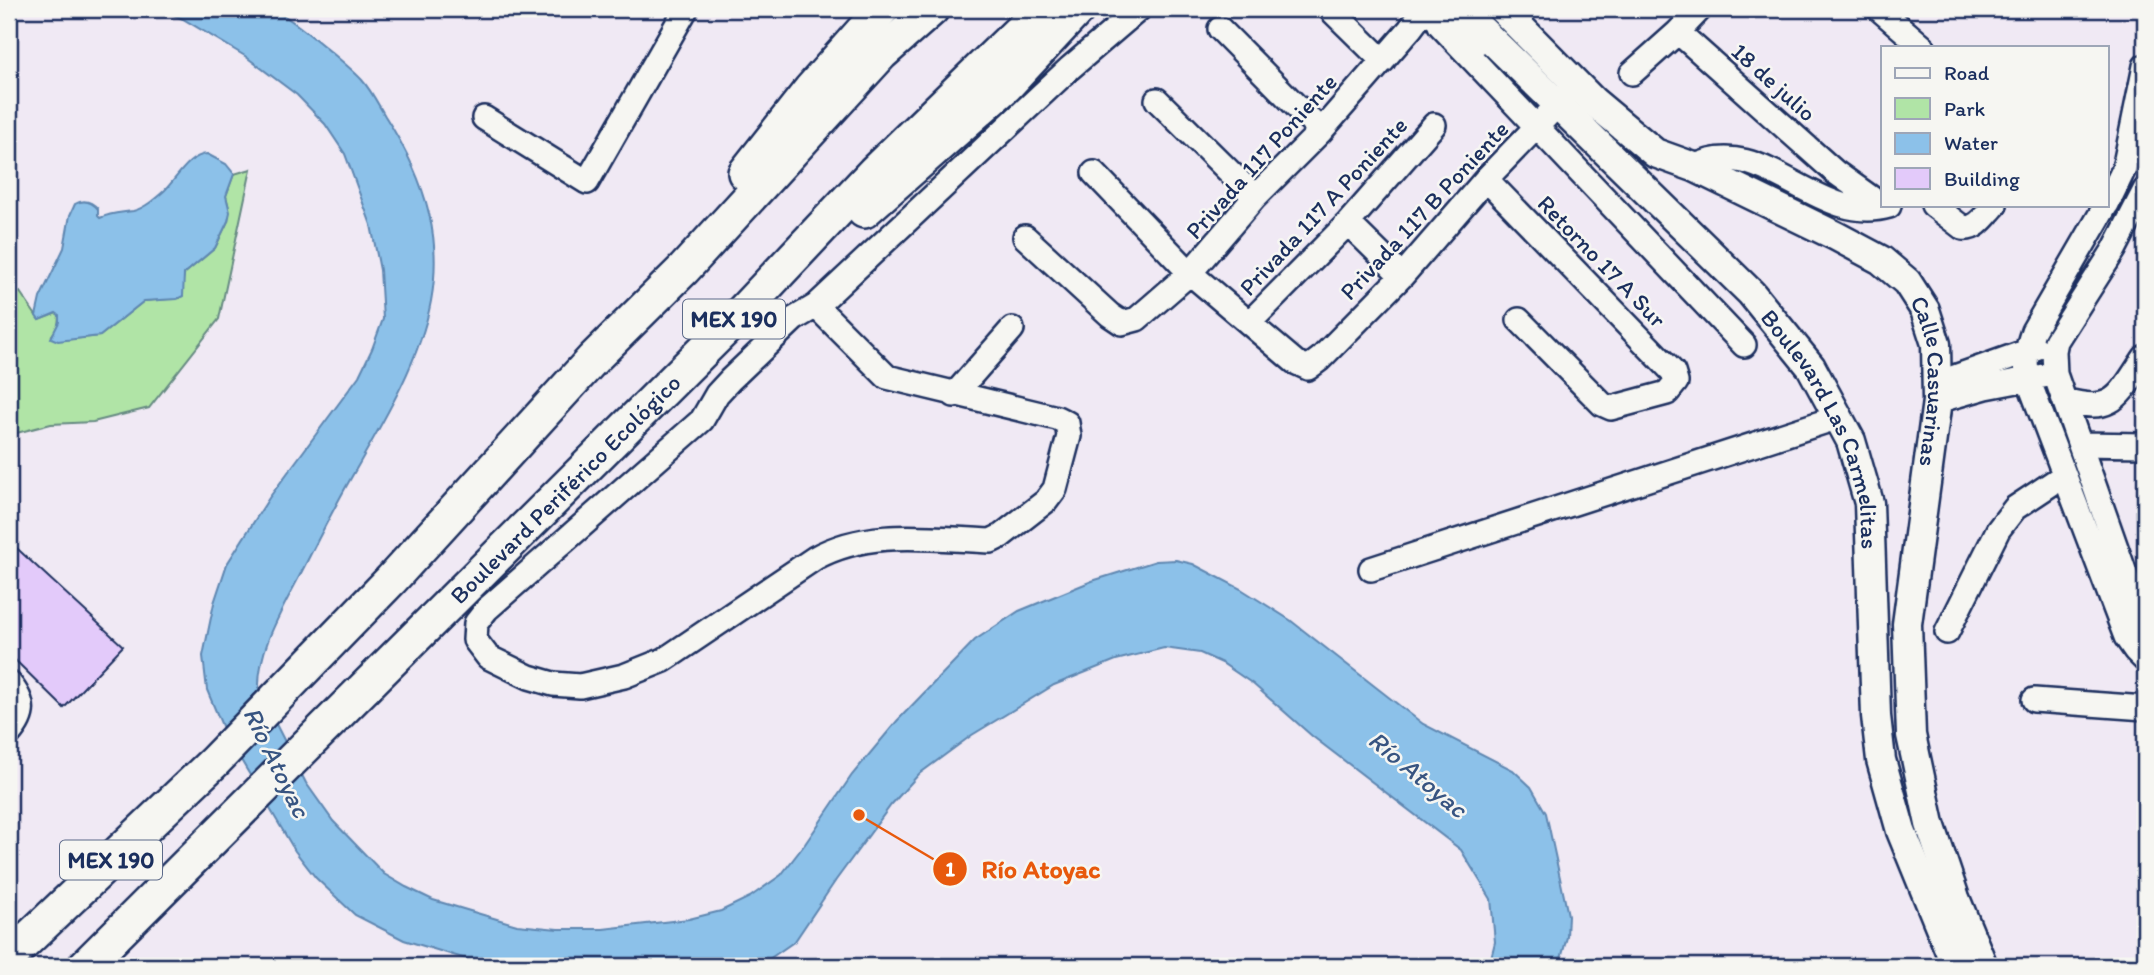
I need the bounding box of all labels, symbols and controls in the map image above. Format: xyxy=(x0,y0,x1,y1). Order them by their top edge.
street label: 18 de julio xyxy=(1726,36,1822,128)
legend xyxy=(1881,46,2108,206)
text: Road xyxy=(1944,60,1990,85)
street label: Privada 117 Poniente xyxy=(1179,67,1343,245)
text: Park xyxy=(1944,96,1986,121)
street label: Privada 117 A Poniente xyxy=(1233,111,1413,301)
street label: Privada 117 B Poniente xyxy=(1334,114,1514,306)
text: Water xyxy=(1944,130,1998,155)
text: Building xyxy=(1944,166,2020,191)
street label: Retorno 17 A Sur xyxy=(1532,189,1673,334)
street label: Calle Casuarinas xyxy=(1905,290,1952,469)
road number: MEX 190 xyxy=(683,300,785,338)
street label: Boulevard Las Carmelitas xyxy=(1755,303,1885,550)
street label: Boulevard Periférico Ecológico xyxy=(443,367,686,609)
water label: Río Atoyac xyxy=(237,701,318,824)
water label: Río Atoyac xyxy=(1362,723,1475,826)
road number: MEX 190 xyxy=(60,840,162,880)
callout: Río Atoyac xyxy=(932,845,1114,892)
text: Río Atoyac xyxy=(981,853,1101,885)
text: 1 xyxy=(945,856,955,881)

